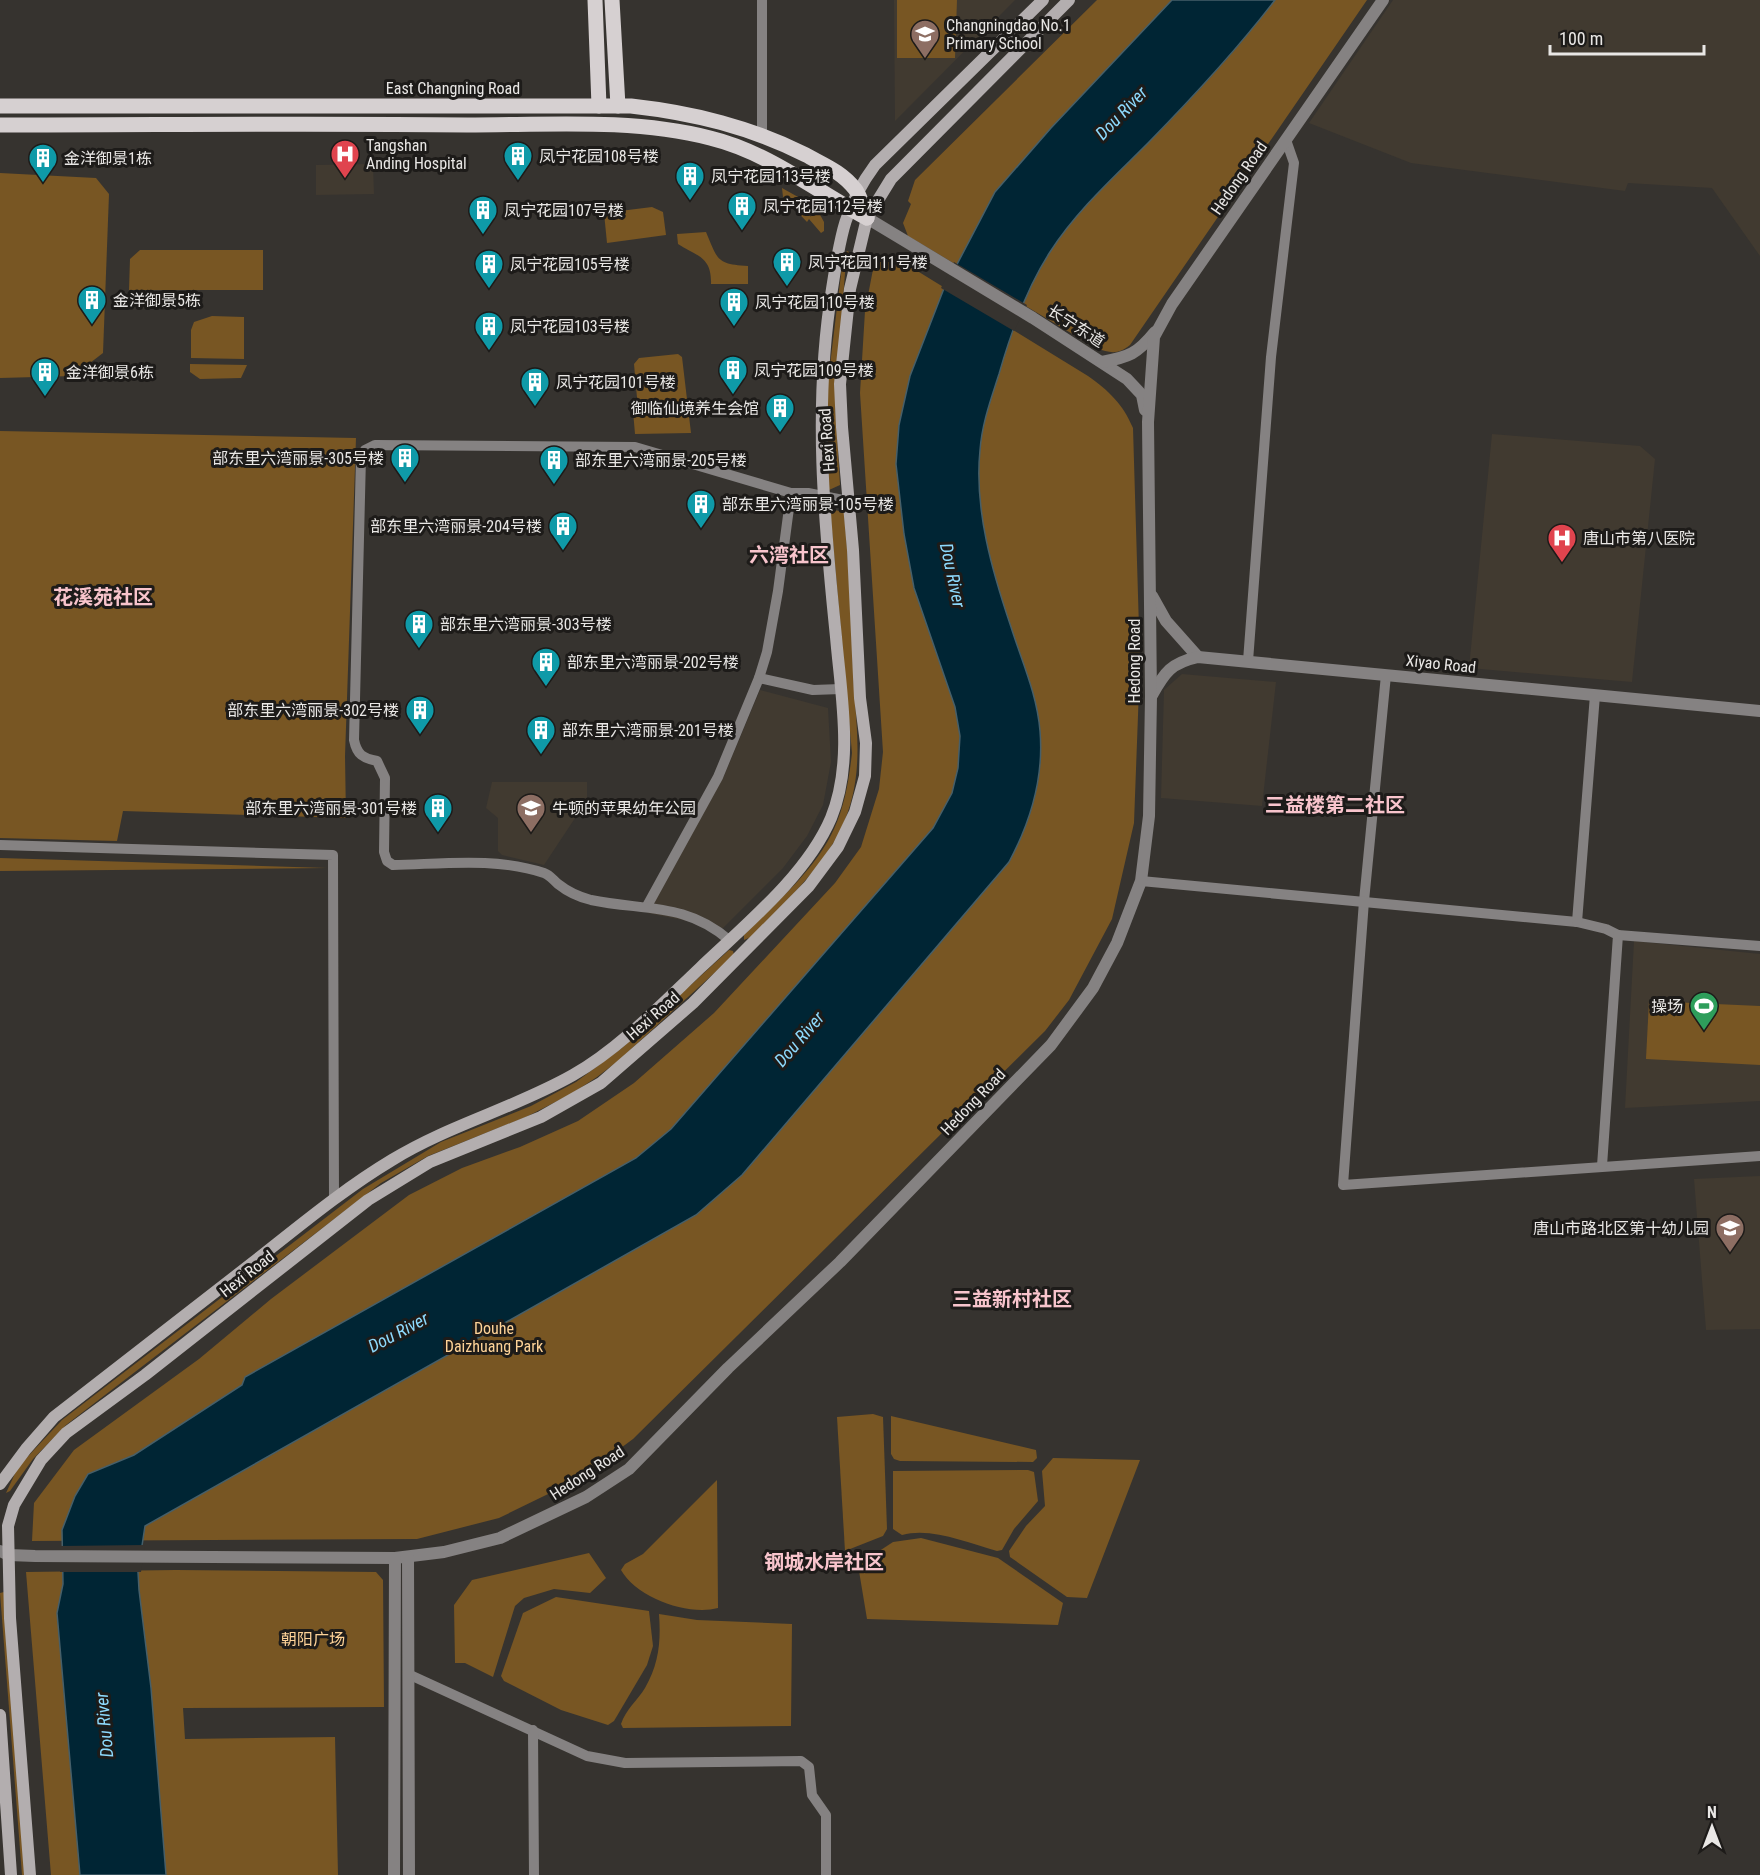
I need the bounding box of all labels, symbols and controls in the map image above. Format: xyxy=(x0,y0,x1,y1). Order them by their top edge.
place label: Changningdao No.1 Primary School xyxy=(946,16,1071,53)
school or university icon: Changningdao No.1 Primary School xyxy=(909,18,941,60)
scale bar xyxy=(1550,18,1704,56)
text: 100 m xyxy=(1559,28,1603,49)
street label: East Changning Road xyxy=(386,79,520,98)
water label: Dou River xyxy=(1091,82,1152,144)
place label: Tangshan Anding Hospital xyxy=(366,136,467,173)
hospital icon: Tangshan Anding Hospital xyxy=(329,138,361,180)
street label: Hedong Road xyxy=(1207,138,1271,218)
building icon: 凤宁花园108号楼 xyxy=(502,140,534,182)
building icon: 金洋御景1栋 xyxy=(27,142,59,184)
place label: 凤宁花园108号楼 xyxy=(539,147,659,166)
place label: 金洋御景1栋 xyxy=(64,149,152,168)
building icon: 凤宁花园113号楼 xyxy=(674,160,706,202)
place label: 凤宁花园113号楼 xyxy=(711,167,831,186)
building icon: 凤宁花园112号楼 xyxy=(726,190,758,232)
building icon: 凤宁花园107号楼 xyxy=(467,194,499,236)
place label: 凤宁花园112号楼 xyxy=(763,197,883,216)
place label: 凤宁花园107号楼 xyxy=(504,201,624,220)
building icon: 凤宁花园111号楼 xyxy=(771,246,803,288)
building icon: 凤宁花园105号楼 xyxy=(473,248,505,290)
place label: 凤宁花园111号楼 xyxy=(808,253,928,272)
place label: 凤宁花园105号楼 xyxy=(510,255,630,274)
building icon: 金洋御景5栋 xyxy=(76,284,108,326)
building icon: 凤宁花园110号楼 xyxy=(718,286,750,328)
place label: 金洋御景5栋 xyxy=(113,291,201,310)
place label: 凤宁花园110号楼 xyxy=(755,293,875,312)
street label: 长宁东道 xyxy=(1044,301,1108,351)
building icon: 凤宁花园103号楼 xyxy=(473,310,505,352)
place label: 凤宁花园103号楼 xyxy=(510,317,630,336)
building icon: 凤宁花园109号楼 xyxy=(717,354,749,396)
building icon: 金洋御景6栋 xyxy=(29,356,61,398)
place label: 凤宁花园109号楼 xyxy=(754,361,874,380)
place label: 金洋御景6栋 xyxy=(66,363,154,382)
building icon: 凤宁花园101号楼 xyxy=(519,366,551,408)
place label: 凤宁花园101号楼 xyxy=(556,373,676,392)
building icon: 御临仙境养生会馆 xyxy=(764,392,796,434)
place label: 御临仙境养生会馆 xyxy=(631,399,759,418)
street label: Hexi Road xyxy=(815,407,839,473)
building icon: 部东里六湾丽景-305号楼 xyxy=(389,442,421,484)
building icon: 部东里六湾丽景-205号楼 xyxy=(538,444,570,486)
place label: 部东里六湾丽景-305号楼 xyxy=(212,449,384,468)
place label: 部东里六湾丽景-205号楼 xyxy=(575,451,747,470)
building icon: 部东里六湾丽景-105号楼 xyxy=(685,488,717,530)
place label: 部东里六湾丽景-105号楼 xyxy=(722,495,894,514)
building icon: 部东里六湾丽景-204号楼 xyxy=(547,510,579,552)
place label: 部东里六湾丽景-204号楼 xyxy=(370,517,542,536)
hospital icon: 唐山市第八医院 xyxy=(1546,522,1578,564)
place label: 唐山市第八医院 xyxy=(1583,529,1695,548)
water label: Dou River xyxy=(936,541,970,610)
district label: 六湾社区 xyxy=(749,543,829,567)
district label: 花溪苑社区 xyxy=(53,585,153,609)
building icon: 部东里六湾丽景-303号楼 xyxy=(403,608,435,650)
place label: 部东里六湾丽景-303号楼 xyxy=(440,615,612,634)
street label: Hedong Road xyxy=(1125,619,1144,703)
building icon: 部东里六湾丽景-202号楼 xyxy=(530,646,562,688)
street label: Xiyao Road xyxy=(1405,651,1477,677)
place label: 部东里六湾丽景-202号楼 xyxy=(567,653,739,672)
building icon: 部东里六湾丽景-302号楼 xyxy=(404,694,436,736)
place label: 部东里六湾丽景-302号楼 xyxy=(227,701,399,720)
building icon: 部东里六湾丽景-201号楼 xyxy=(525,714,557,756)
place label: 部东里六湾丽景-201号楼 xyxy=(562,721,734,740)
building icon: 部东里六湾丽景-301号楼 xyxy=(422,792,454,834)
school or university icon: 牛顿的苹果幼年公园 xyxy=(515,792,547,834)
district label: 三益楼第二社区 xyxy=(1265,793,1405,817)
place label: 部东里六湾丽景-301号楼 xyxy=(245,799,417,818)
place label: 牛顿的苹果幼年公园 xyxy=(552,799,696,818)
street label: Hexi Road xyxy=(623,988,683,1044)
sports icon: 操场 xyxy=(1688,990,1720,1032)
place label: 操场 xyxy=(1651,997,1683,1016)
water label: Dou River xyxy=(770,1007,829,1071)
street label: Hedong Road xyxy=(937,1065,1009,1139)
school or university icon: 唐山市路北区第十幼儿园 xyxy=(1714,1212,1746,1254)
place label: 唐山市路北区第十幼儿园 xyxy=(1533,1219,1709,1238)
street label: Hexi Road xyxy=(216,1247,278,1301)
district label: 三益新村社区 xyxy=(952,1287,1072,1311)
water label: Dou River xyxy=(364,1307,432,1357)
park label: Douhe Daizhuang Park xyxy=(445,1319,544,1356)
street label: Hedong Road xyxy=(546,1442,628,1504)
district label: 钢城水岸社区 xyxy=(764,1550,884,1574)
park label: 朝阳广场 xyxy=(281,1630,345,1649)
water label: Dou River xyxy=(91,1691,117,1758)
north arrow xyxy=(1682,1797,1742,1857)
text: N xyxy=(1707,1803,1717,1822)

